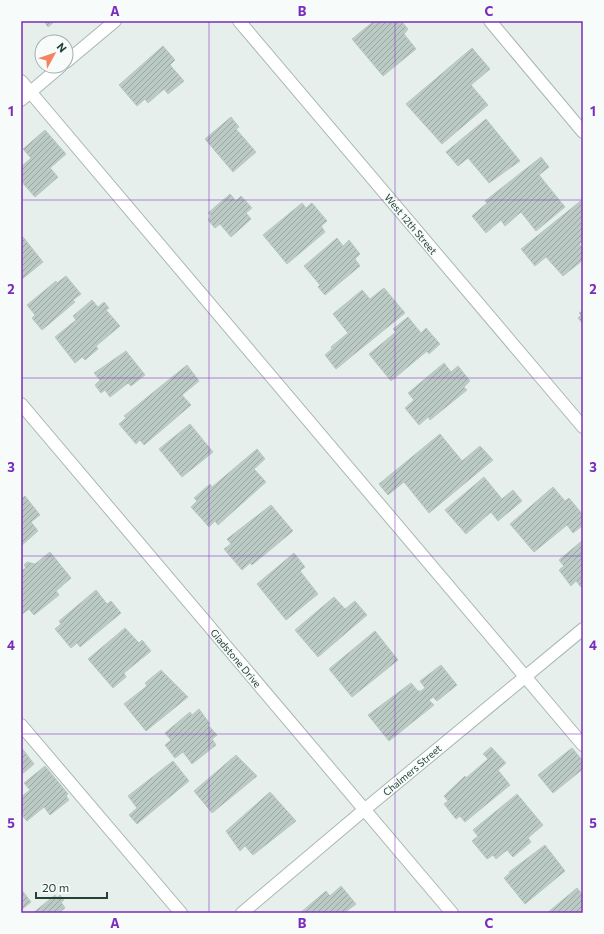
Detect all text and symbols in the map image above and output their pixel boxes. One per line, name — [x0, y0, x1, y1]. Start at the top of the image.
text: A — [110, 3, 120, 19]
text: B — [298, 3, 307, 19]
text: C — [485, 3, 494, 19]
north arrow — [34, 34, 74, 74]
text: N — [54, 40, 70, 55]
text: 1 — [8, 103, 14, 119]
text: 1 — [590, 103, 596, 119]
street label: West 12th Street — [382, 191, 440, 257]
text: 2 — [7, 281, 15, 297]
text: 2 — [589, 281, 597, 297]
text: 3 — [7, 459, 15, 475]
text: 3 — [589, 459, 597, 475]
street label: Gladstone Drive — [208, 626, 264, 690]
text: 4 — [7, 637, 15, 653]
text: 4 — [589, 637, 597, 653]
street label: Chalmers Street — [380, 742, 444, 798]
text: 5 — [7, 815, 15, 831]
text: 5 — [589, 815, 597, 831]
scale bar — [36, 874, 107, 900]
text: 20 m — [42, 880, 69, 894]
text: A — [110, 915, 120, 931]
text: B — [298, 915, 307, 931]
text: C — [485, 915, 494, 931]

